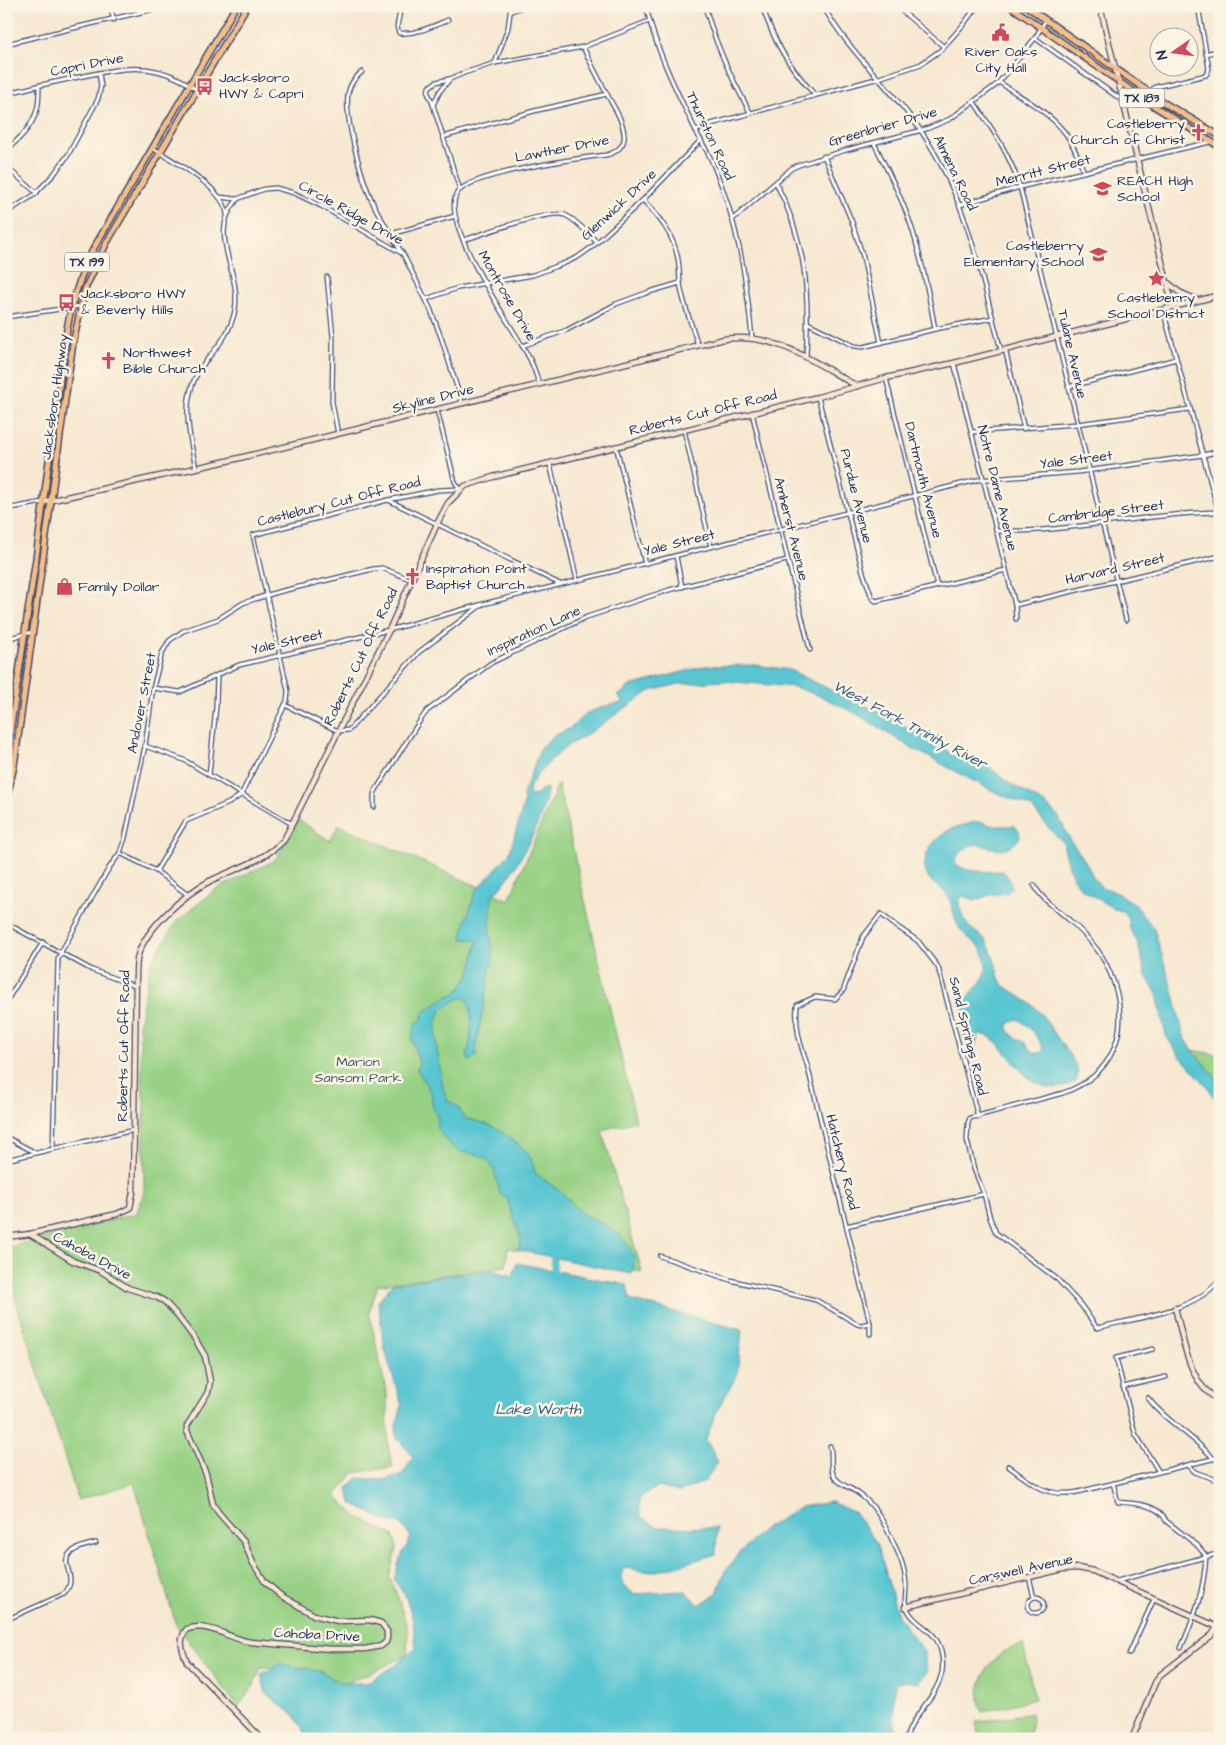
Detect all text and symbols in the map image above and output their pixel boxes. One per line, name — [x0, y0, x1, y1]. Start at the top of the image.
public building icon: River Oaks City Hall — [991, 22, 1011, 42]
north arrow — [1148, 28, 1198, 78]
place label: River Oaks City Hall — [965, 42, 1037, 78]
street label: Capri Drive — [49, 48, 126, 82]
text: N — [1152, 48, 1173, 62]
place label: Jacksboro HWY & Capri — [219, 68, 303, 104]
bus stop icon: Jacksboro HWY & Capri — [195, 76, 215, 96]
street label: Thurston Road — [681, 88, 739, 184]
road number: TX 183 — [1120, 89, 1164, 108]
street label: Greenbrier Drive — [826, 102, 940, 152]
place label: Castleberry Church of Christ — [1071, 114, 1185, 150]
church icon: Castleberry Church of Christ — [1189, 122, 1209, 142]
street label: Lawther Drive — [513, 130, 611, 168]
street label: Almena Road — [928, 132, 982, 214]
street label: Merritt Street — [994, 150, 1093, 192]
street label: Glenwick Drive — [577, 164, 662, 245]
place label: REACH High School — [1117, 171, 1193, 207]
street label: Circle Ridge Drive — [295, 176, 408, 250]
school or university icon: REACH High School — [1093, 179, 1113, 199]
place label: Castleberry Elementary School — [964, 236, 1084, 272]
school or university icon: Castleberry Elementary School — [1088, 244, 1108, 264]
street label: Montrose Drive — [473, 247, 541, 345]
road number: TX 199 — [64, 252, 110, 272]
place icon: Castleberry School District — [1146, 268, 1166, 288]
place label: Jacksboro HWY & Beverly Hills — [81, 284, 187, 320]
place label: Castleberry School District — [1108, 288, 1205, 324]
bus stop icon: Jacksboro HWY & Beverly Hills — [57, 292, 77, 312]
street label: Tulane Avenue — [1052, 308, 1092, 401]
street label: Jacksboro Highway — [36, 332, 74, 461]
place label: Northwest Bible Church — [123, 343, 206, 379]
church icon: Northwest Bible Church — [99, 351, 119, 371]
street label: Skyline Drive — [390, 379, 476, 419]
street label: Roberts Cut Off Road — [627, 385, 779, 441]
street label: Dartmouth Avenue — [899, 420, 947, 541]
street label: Notre Dame Avenue — [972, 423, 1022, 553]
street label: Yale Street — [1038, 446, 1114, 474]
street label: Purdue Avenue — [835, 447, 878, 546]
street label: Castlebury Cut Off Road — [255, 472, 423, 532]
street label: Amherst Avenue — [768, 475, 814, 583]
street label: Cambridge Street — [1047, 495, 1165, 529]
street label: Yale Street — [641, 524, 717, 562]
street label: Harvard Street — [1063, 548, 1167, 590]
place label: Inspiration Point Baptist Church — [426, 559, 527, 595]
church icon: Inspiration Point Baptist Church — [402, 567, 422, 587]
shop icon: Family Dollar — [54, 577, 74, 597]
place label: Family Dollar — [78, 577, 160, 597]
street label: Roberts Cut Off Road — [319, 585, 403, 729]
street label: Inspiration Lane — [484, 601, 584, 661]
street label: Yale Street — [249, 624, 325, 660]
street label: Andover Street — [122, 651, 162, 755]
water label: West Fork Trinity River — [829, 676, 992, 776]
street label: Roberts Cut Off Road — [113, 970, 135, 1122]
street label: Sand Springs Road — [944, 975, 992, 1097]
park label: Marion Sansom Park — [315, 1052, 402, 1088]
street label: Hatchery Road — [820, 1112, 864, 1212]
street label: Cahoba Drive — [49, 1227, 135, 1285]
water label: Lake Worth — [495, 1399, 581, 1420]
street label: Carswell Avenue — [967, 1549, 1075, 1591]
street label: Cahoba Drive — [273, 1623, 361, 1647]

